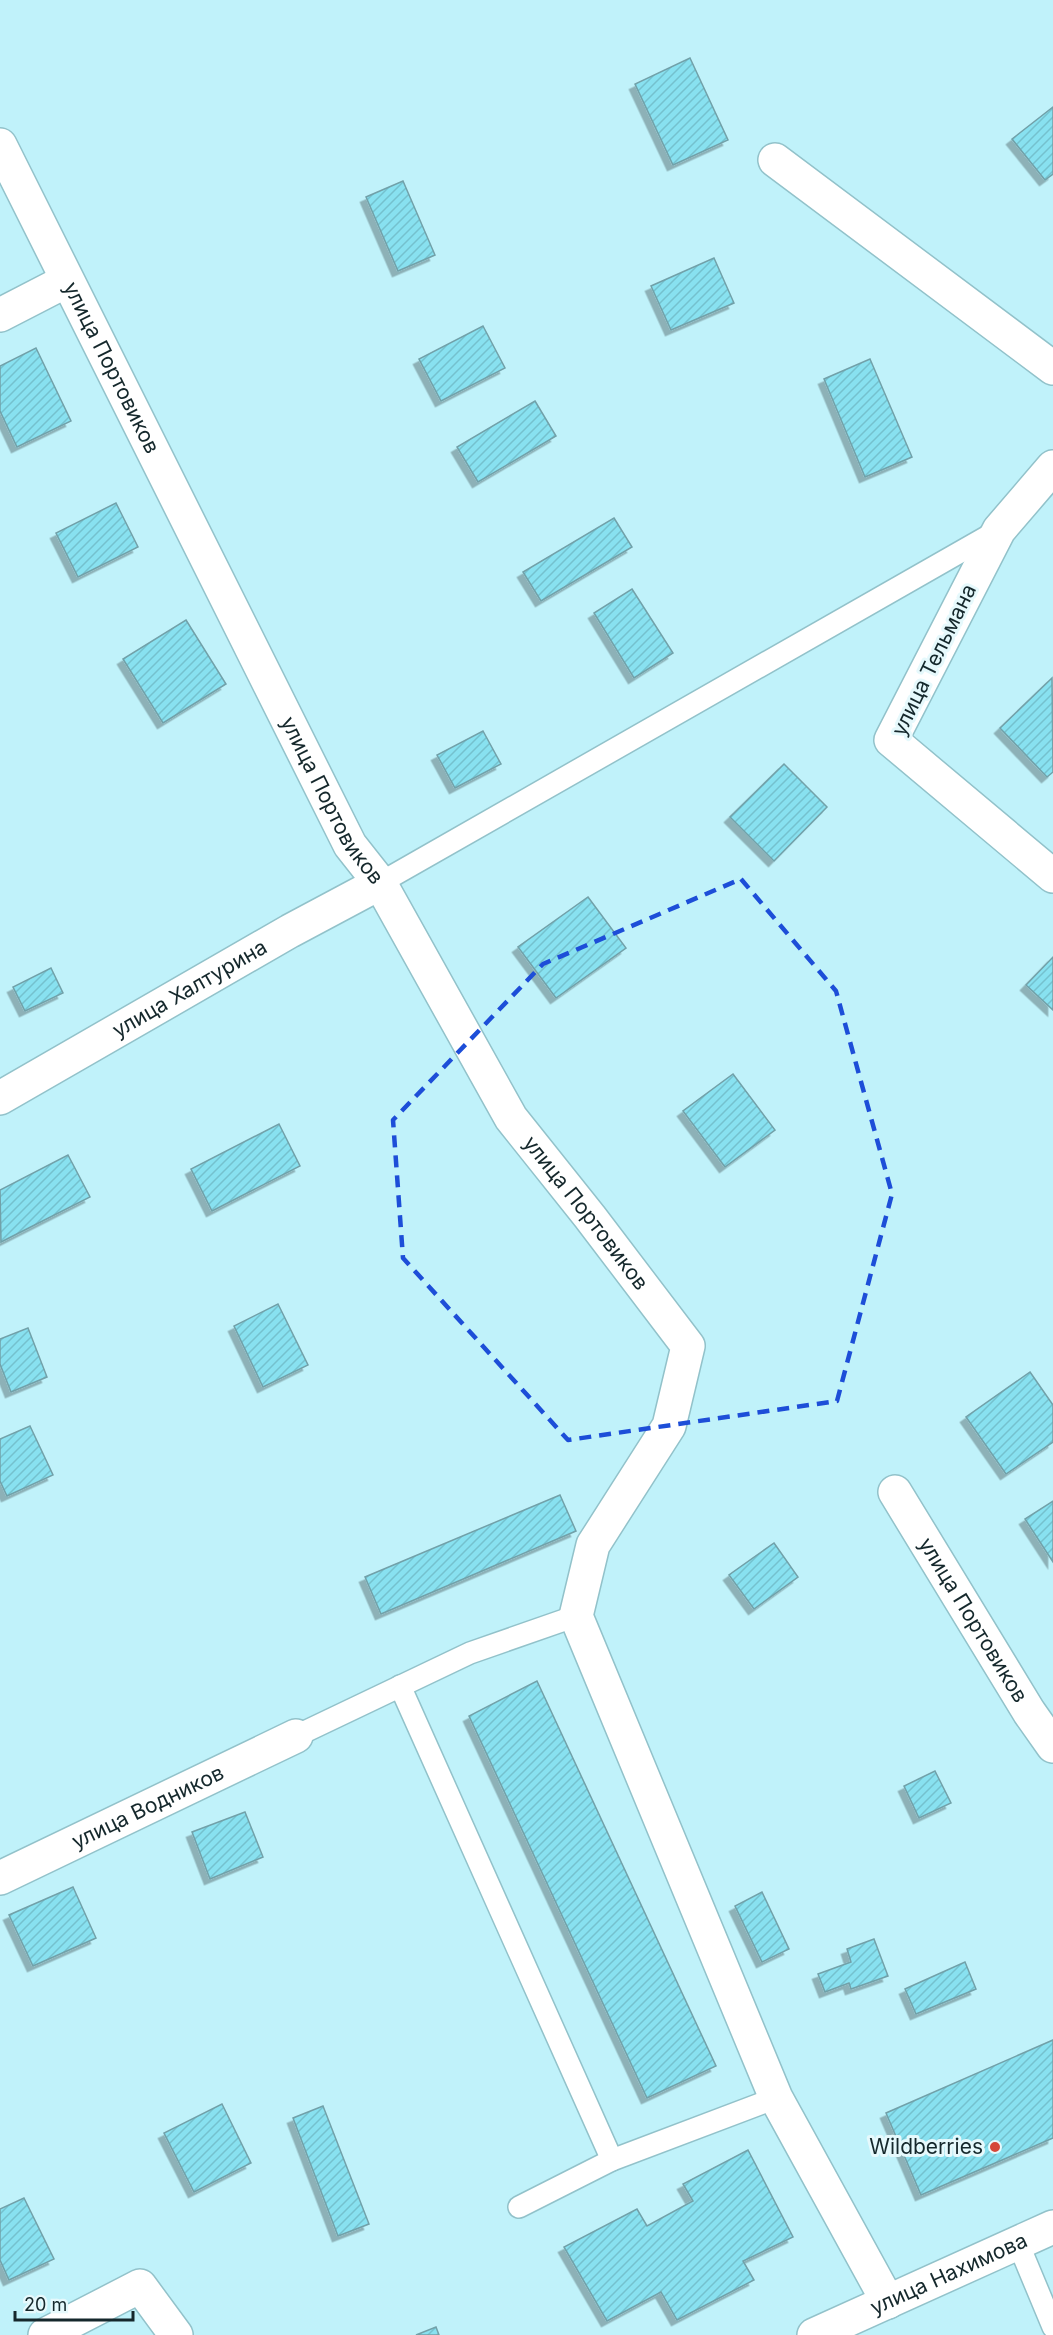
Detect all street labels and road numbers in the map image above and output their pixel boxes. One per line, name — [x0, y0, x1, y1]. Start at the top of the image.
street label: улица Портовиков — [58, 278, 165, 457]
street label: улица Тельмана — [886, 580, 981, 740]
street label: улица Портовиков — [276, 712, 389, 889]
street label: улица Халтурина — [108, 934, 271, 1043]
street label: улица Портовиков — [518, 1131, 654, 1295]
street label: улица Портовиков — [914, 1533, 1033, 1707]
street label: улица Водников — [68, 1760, 228, 1854]
street label: улица Нахимова — [866, 2227, 1031, 2320]

